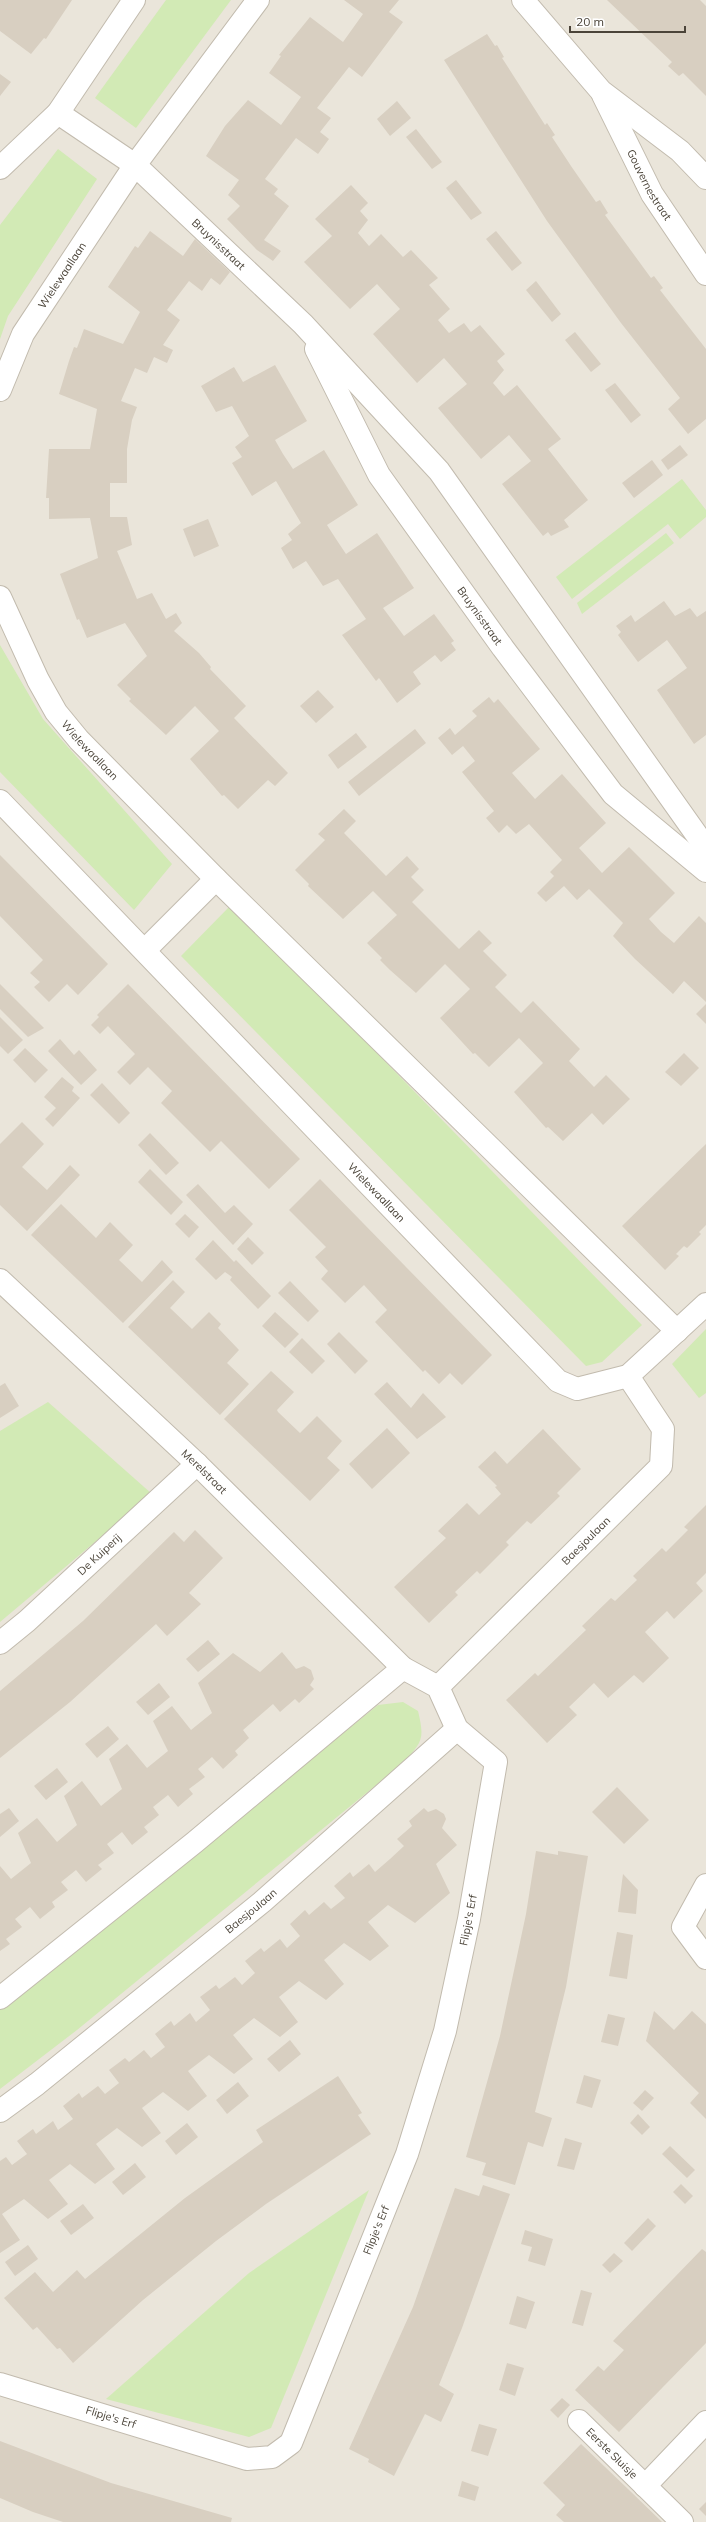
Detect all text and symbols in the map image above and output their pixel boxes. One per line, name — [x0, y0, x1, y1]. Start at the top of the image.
scale bar — [570, 8, 685, 34]
text: 20 m — [576, 14, 604, 29]
street label: Gouvernestraat — [624, 147, 675, 223]
street label: Bruynisstraat — [189, 215, 248, 273]
street label: Wielewaallaan — [35, 239, 89, 311]
street label: Bruynisstraat — [454, 584, 506, 648]
street label: Wielewaallaan — [59, 717, 121, 783]
street label: Wielewaallaan — [345, 1160, 408, 1225]
street label: Merelstraat — [179, 1446, 230, 1497]
street label: Baesjoulaan — [558, 1513, 613, 1568]
street label: De Kuiperij — [74, 1531, 124, 1578]
street label: Baesjoulaan — [222, 1885, 280, 1936]
street label: Flipje's Erf — [456, 1893, 480, 1947]
street label: Flipje's Erf — [360, 2203, 392, 2257]
street label: Flipje's Erf — [84, 2403, 138, 2431]
street label: Eerste Sluisje — [583, 2425, 641, 2482]

